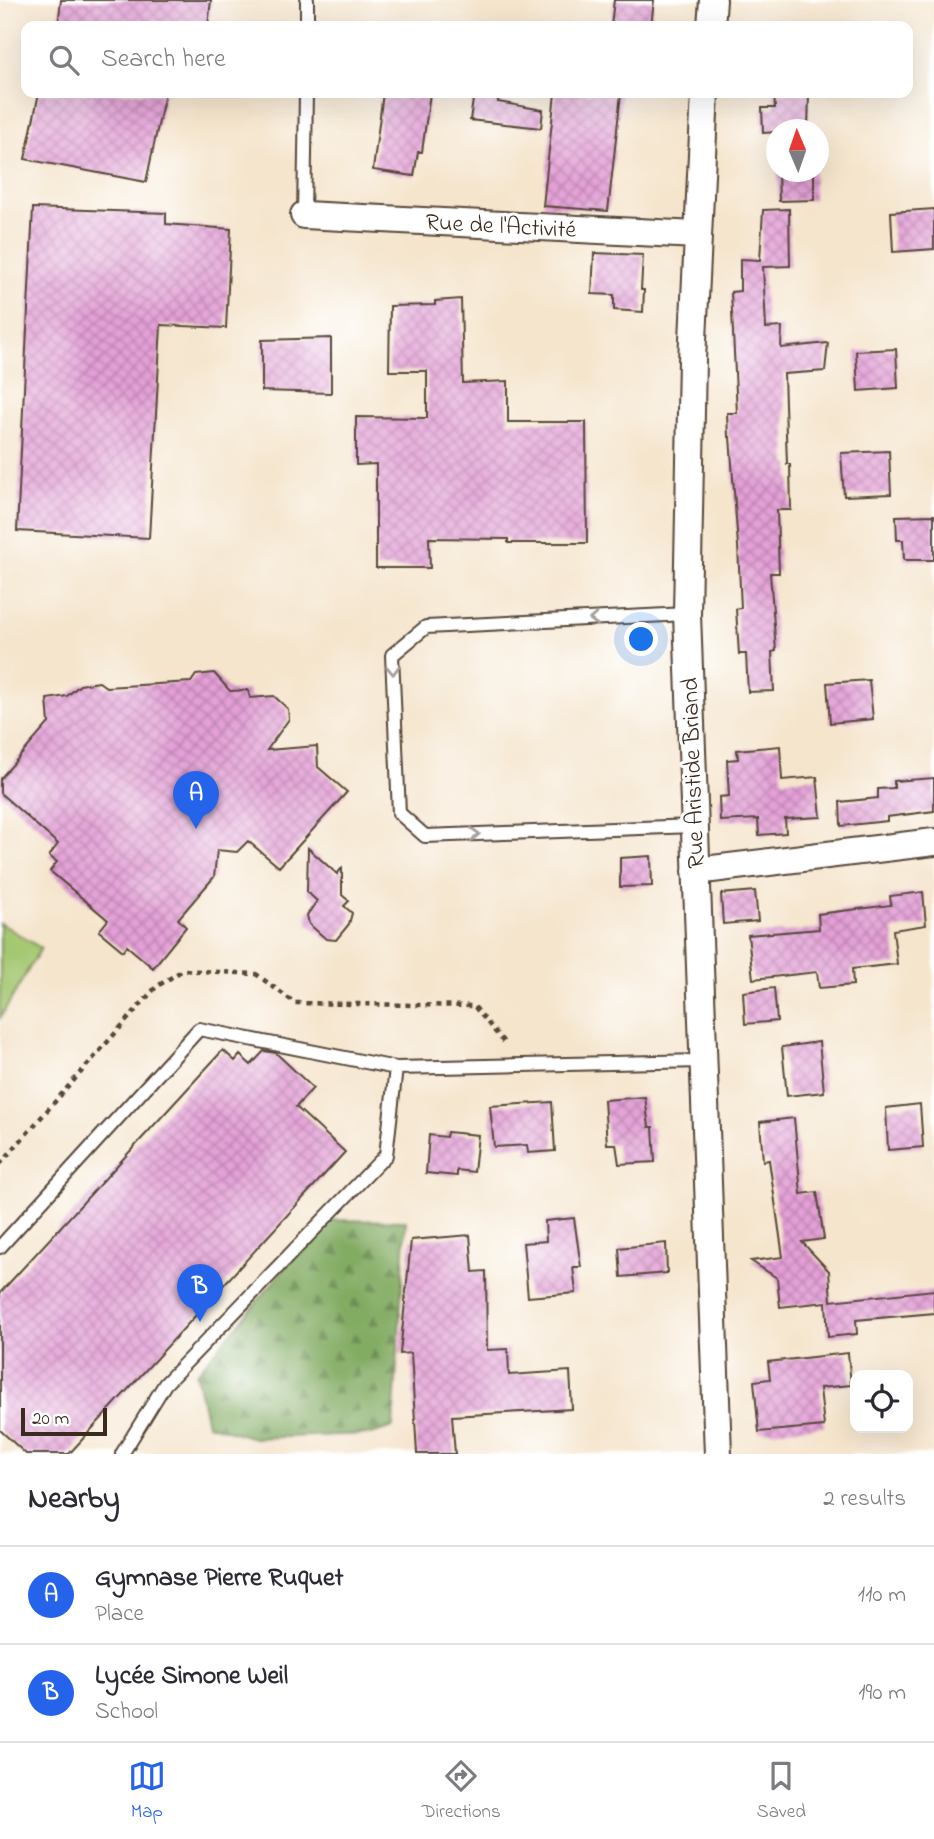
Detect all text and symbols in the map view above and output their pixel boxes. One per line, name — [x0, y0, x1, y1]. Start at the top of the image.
search box — [21, 21, 913, 98]
icon: search — [45, 41, 83, 79]
text: Search here — [101, 41, 226, 79]
north arrow — [766, 119, 829, 182]
street label: Rue de l'Activité — [425, 206, 577, 249]
one-way arrow — [588, 612, 599, 627]
your location — [624, 622, 658, 656]
one-way arrow — [385, 665, 400, 676]
street label: Rue Aristide Briand — [674, 676, 715, 869]
pin: A — [173, 771, 219, 829]
one-way arrow — [469, 827, 480, 842]
pin: B — [177, 1264, 223, 1322]
map controls — [850, 1370, 913, 1433]
button: locate — [850, 1370, 913, 1433]
scale bar — [21, 1405, 107, 1437]
text: 20 m — [32, 1406, 69, 1433]
text: Nearby — [28, 1478, 120, 1522]
text: 2 results — [823, 1483, 906, 1516]
text: Gymnase Pierre Ruquet — [95, 1560, 343, 1598]
text: A — [44, 1579, 58, 1612]
text: 110 m — [858, 1579, 906, 1612]
text: Place — [95, 1598, 144, 1631]
text: Lycée Simone Weil — [95, 1658, 288, 1696]
text: B — [43, 1677, 59, 1710]
text: 190 m — [858, 1677, 906, 1710]
text: School — [95, 1696, 158, 1729]
tab: Map — [128, 1757, 166, 1826]
tab: Directions — [422, 1757, 501, 1826]
tab: Saved — [757, 1757, 806, 1826]

